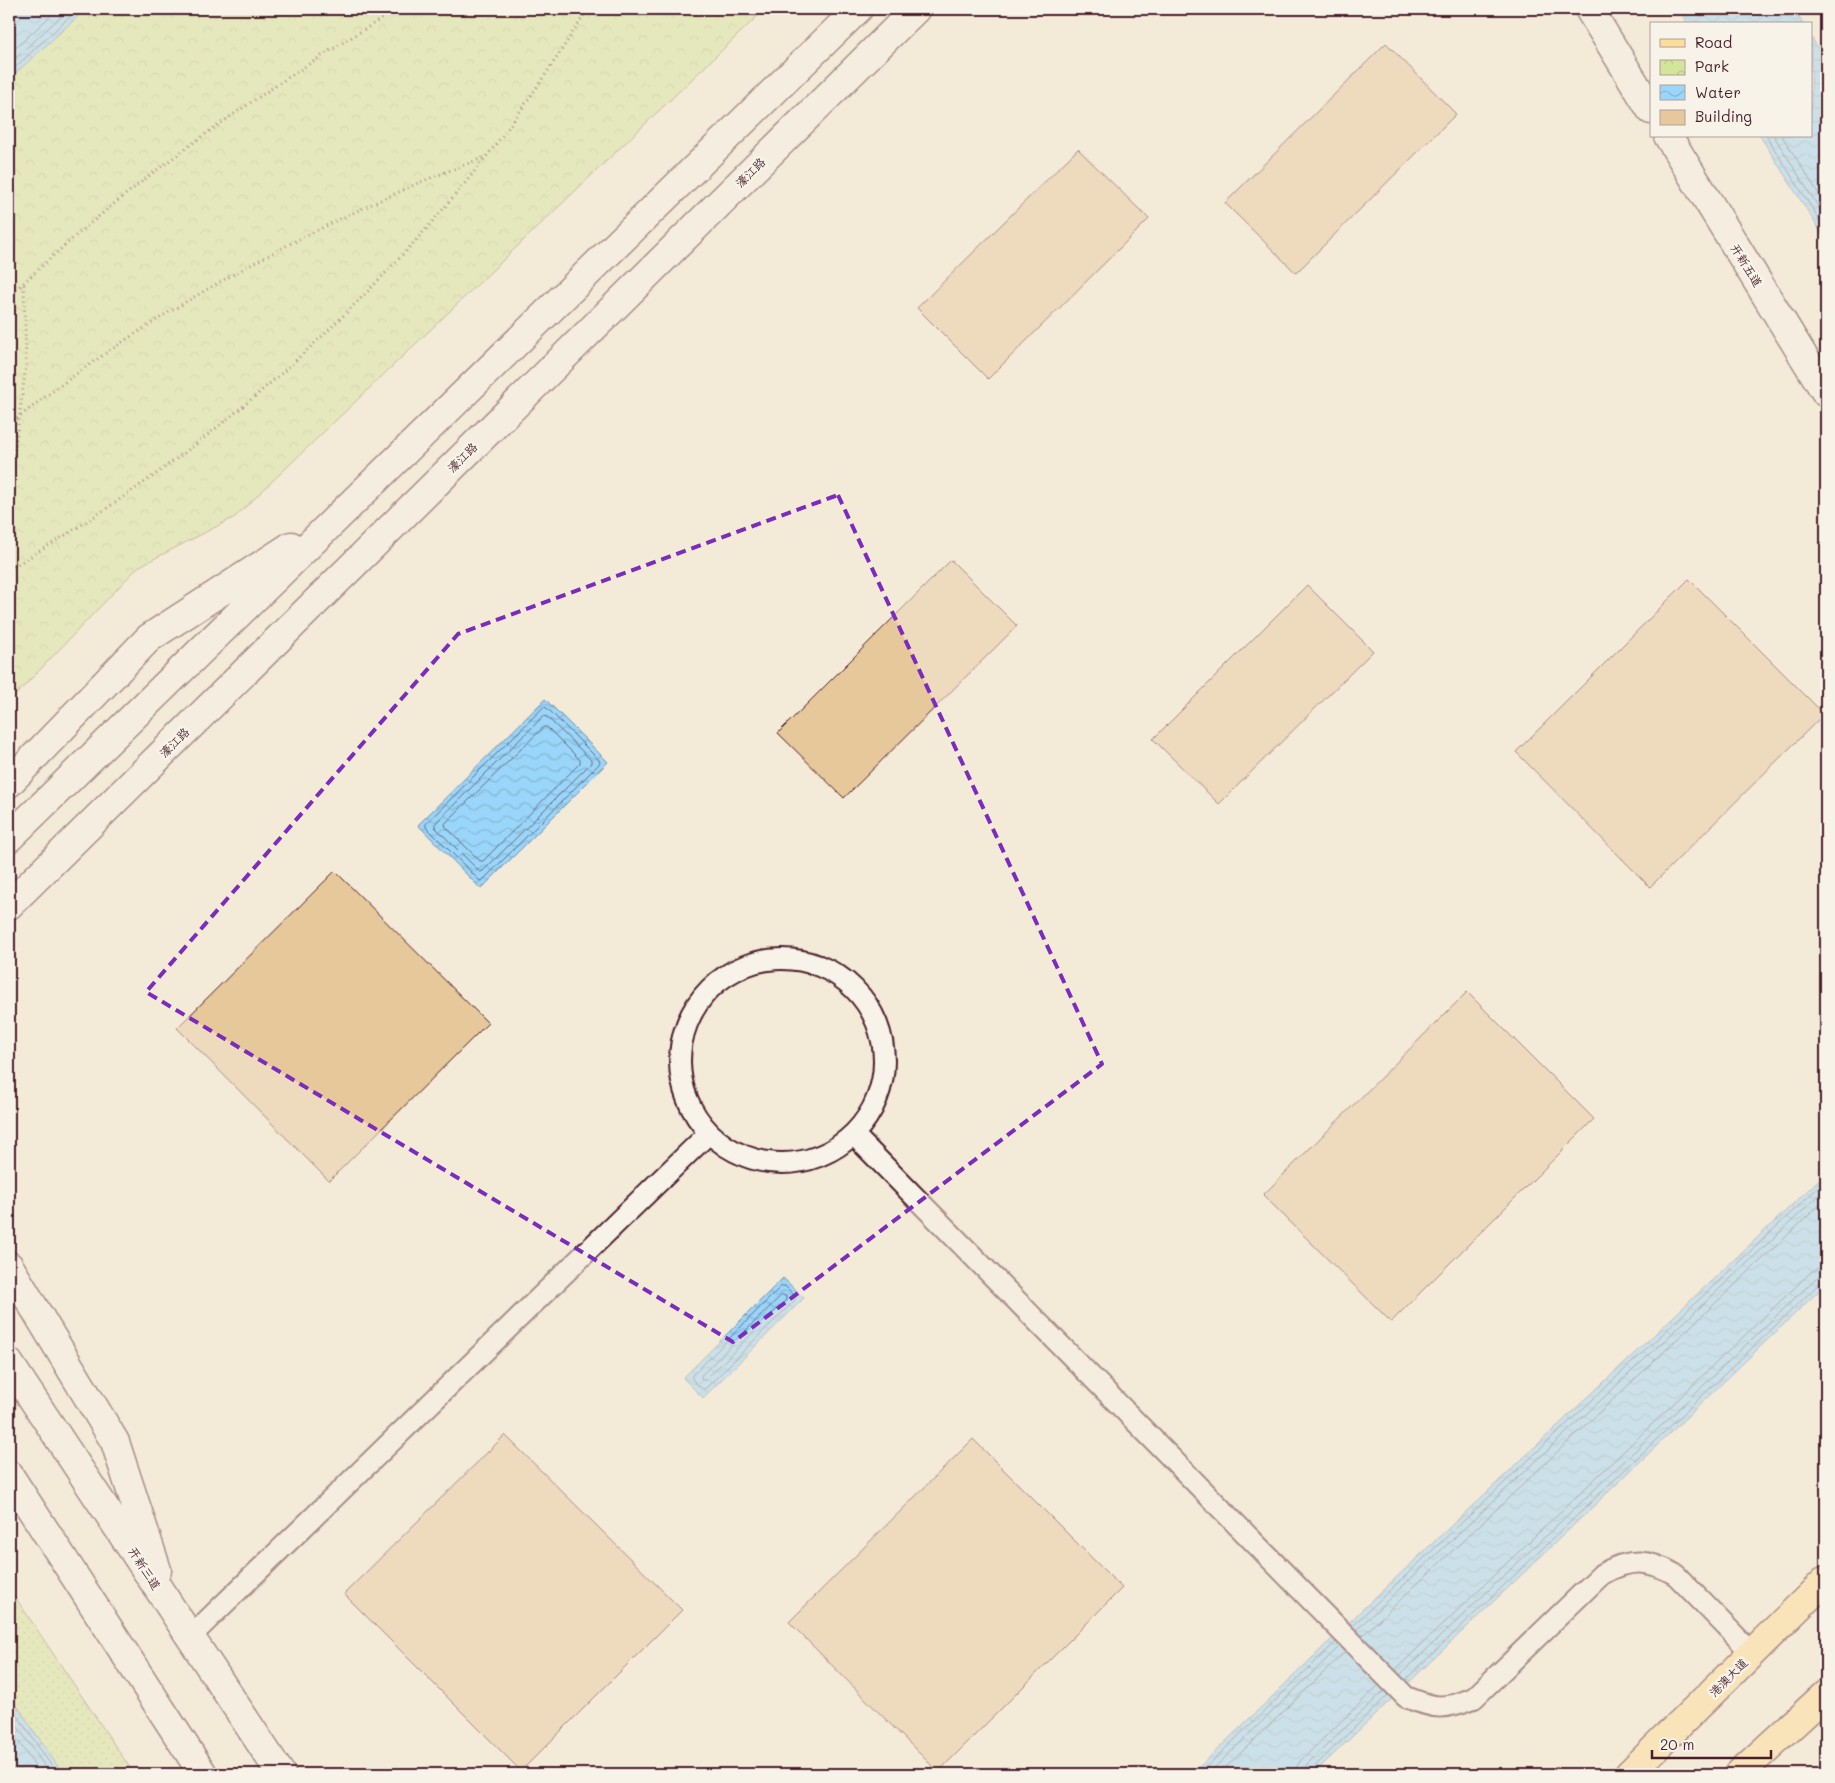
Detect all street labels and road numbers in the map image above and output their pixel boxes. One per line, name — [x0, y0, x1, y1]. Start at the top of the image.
street label: 濠江路 — [732, 154, 768, 190]
street label: 开新五道 — [1727, 240, 1767, 290]
street label: 濠江路 — [444, 439, 480, 475]
street label: 濠江路 — [156, 724, 192, 760]
street label: 开新三道 — [125, 1544, 165, 1592]
street label: 港澳大道 — [1705, 1654, 1751, 1700]

